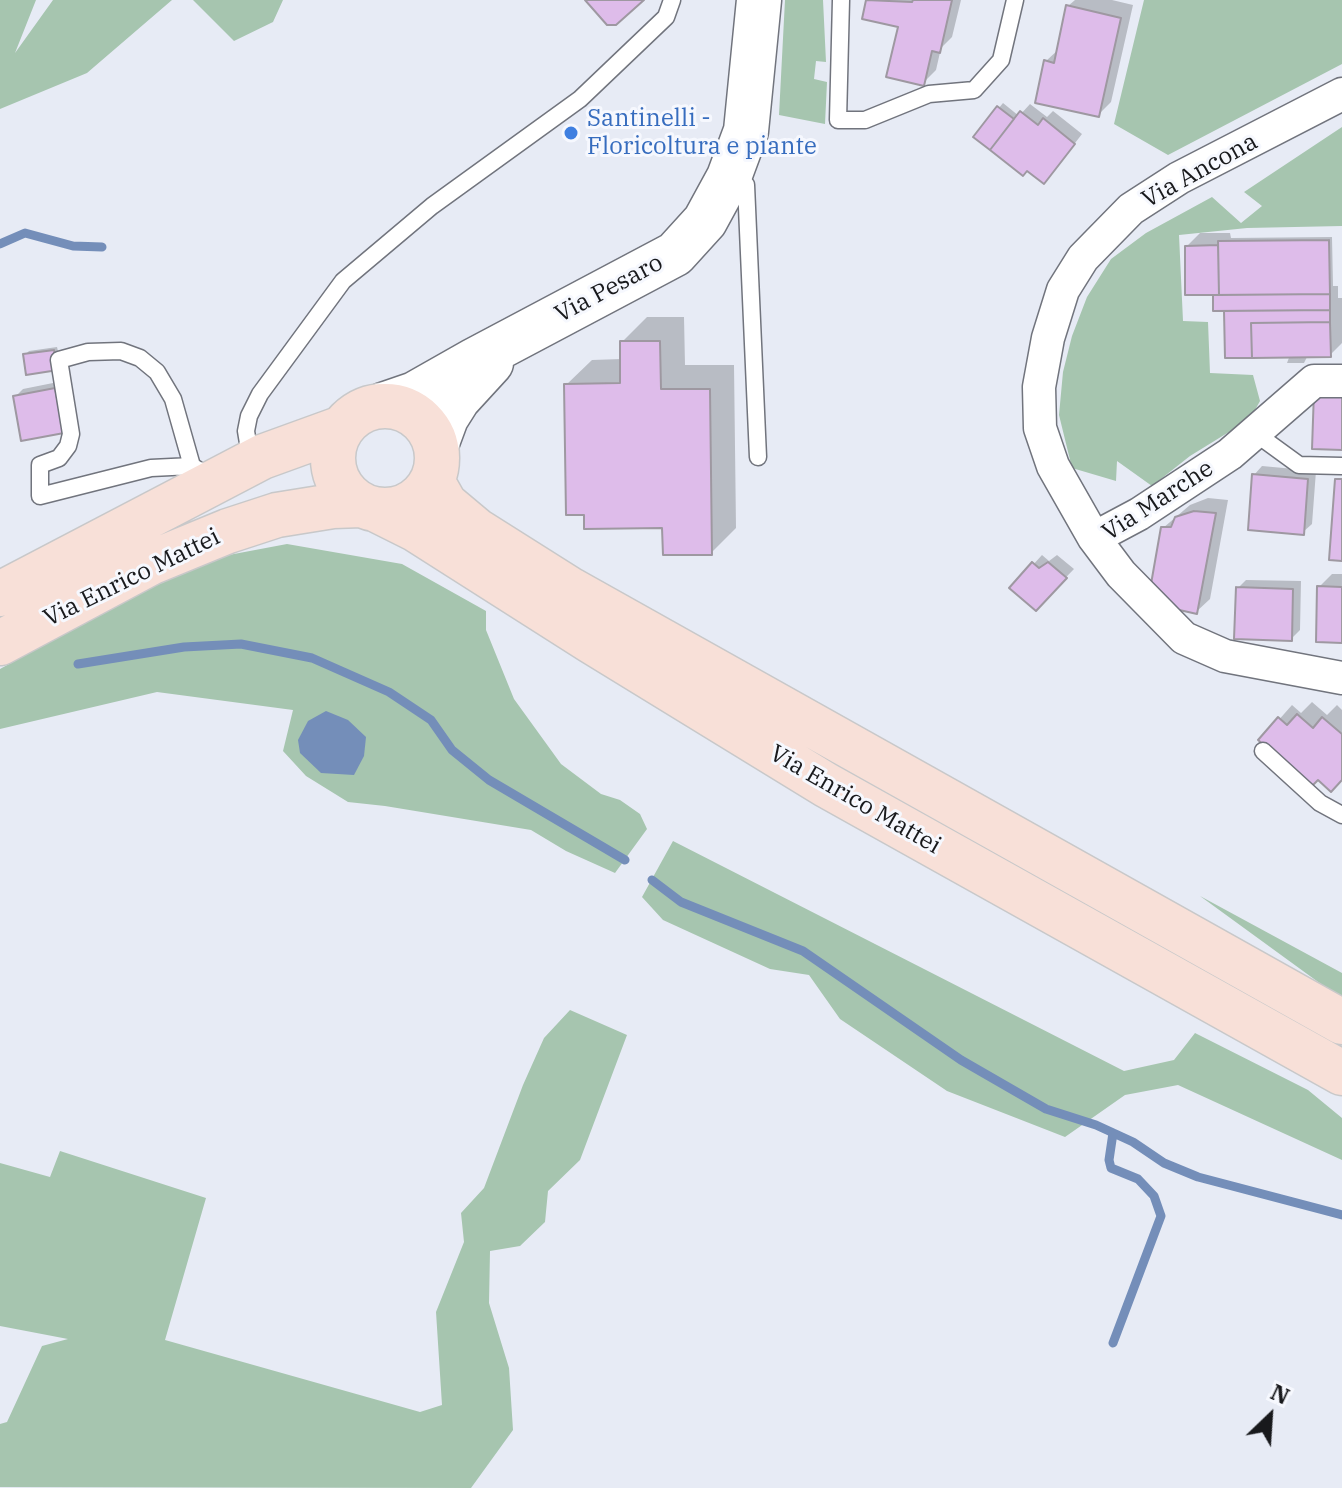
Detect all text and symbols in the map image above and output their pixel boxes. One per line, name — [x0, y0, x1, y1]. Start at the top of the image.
place label: Santinelli - Floricoltura e piante — [587, 105, 817, 161]
marker: Santinelli - Floricoltura e piante — [562, 124, 580, 142]
street label: Via Ancona — [1137, 127, 1263, 215]
street label: Via Pesaro — [550, 249, 668, 329]
street label: Via Marche — [1097, 454, 1219, 548]
street label: Via Enrico Mattei — [39, 523, 225, 633]
street label: Via Enrico Mattei — [764, 739, 946, 861]
north arrow — [1230, 1376, 1310, 1456]
text: N — [1266, 1377, 1294, 1411]

